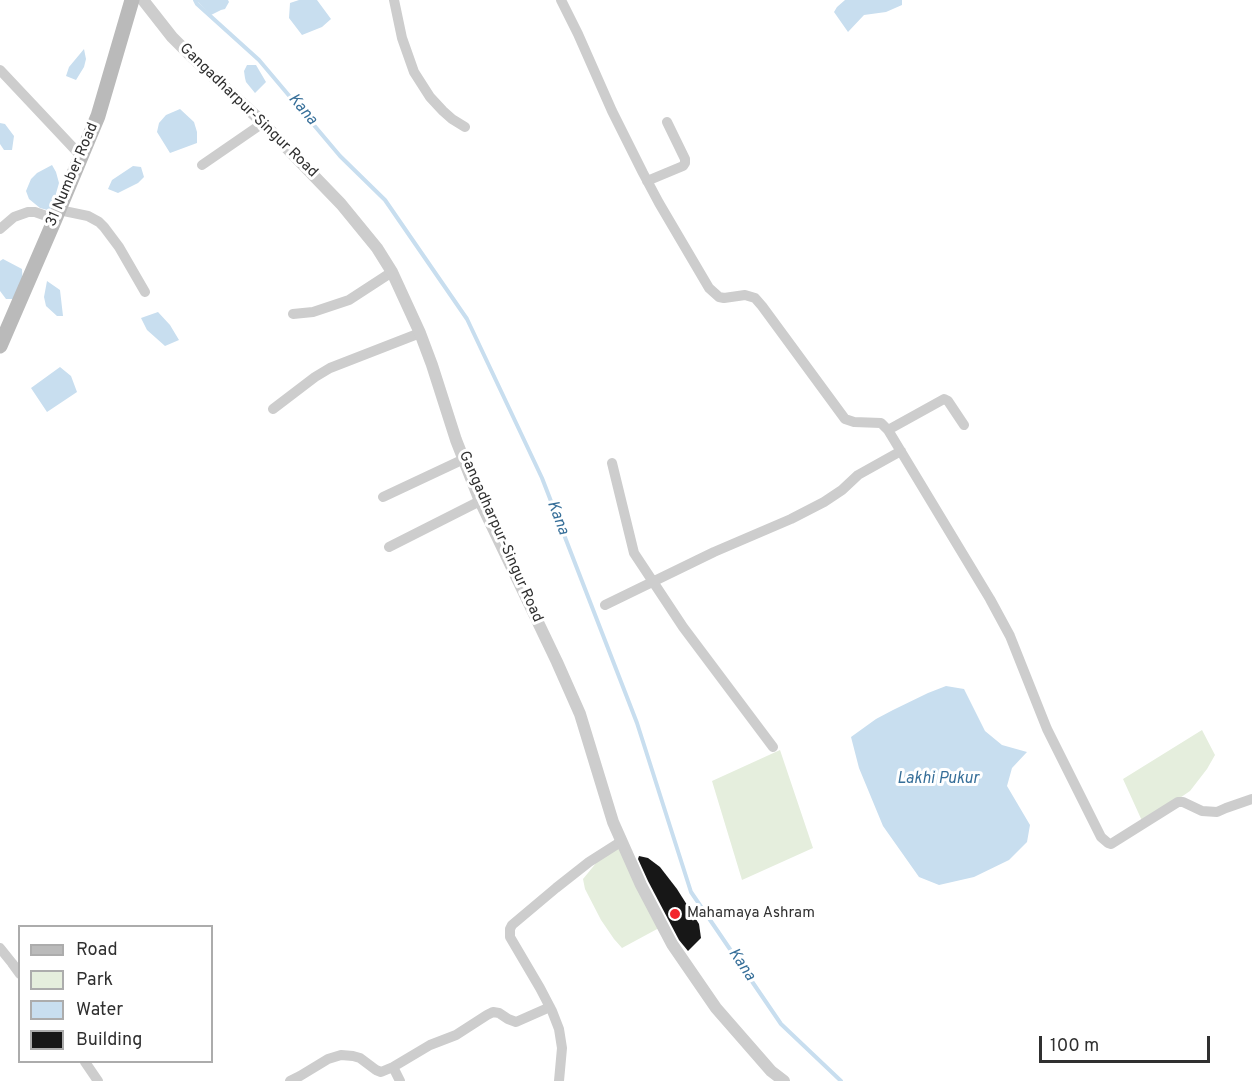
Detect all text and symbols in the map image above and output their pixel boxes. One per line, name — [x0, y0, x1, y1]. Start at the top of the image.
street label: Gangadharpur-Singur Road — [175, 40, 321, 182]
water label: Kana — [283, 90, 321, 130]
street label: 31 Number Road — [43, 120, 103, 230]
street label: Gangadharpur-Singur Road — [454, 449, 546, 625]
water label: Kana — [542, 498, 572, 538]
water label: Lakhi Pukur — [897, 770, 979, 790]
place label: Mahamaya Ashram — [687, 905, 815, 923]
marker: Mahamaya Ashram — [668, 907, 682, 921]
legend — [18, 925, 213, 1063]
text: Road — [76, 939, 118, 962]
water label: Kana — [723, 945, 759, 985]
text: Park — [76, 969, 113, 992]
text: Water — [76, 999, 123, 1022]
scale bar — [1042, 1024, 1213, 1062]
text: Building — [76, 1029, 142, 1052]
text: 100 m — [1050, 1035, 1099, 1058]

